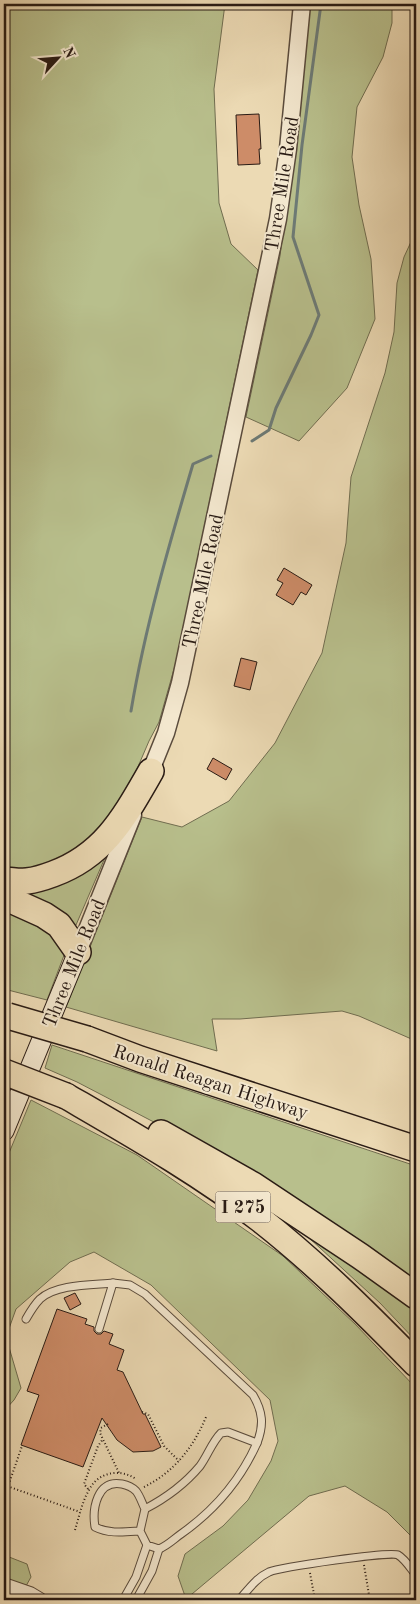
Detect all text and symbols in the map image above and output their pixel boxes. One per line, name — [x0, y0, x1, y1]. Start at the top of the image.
north arrow — [32, 32, 82, 82]
text: N — [60, 45, 78, 61]
street label: Three Mile Road — [263, 115, 304, 254]
street label: Three Mile Road — [181, 512, 228, 651]
street label: Three Mile Road — [41, 897, 110, 1031]
street label: Ronald Reagan Highway — [110, 1043, 310, 1124]
road number: I 275 — [216, 1192, 270, 1222]

